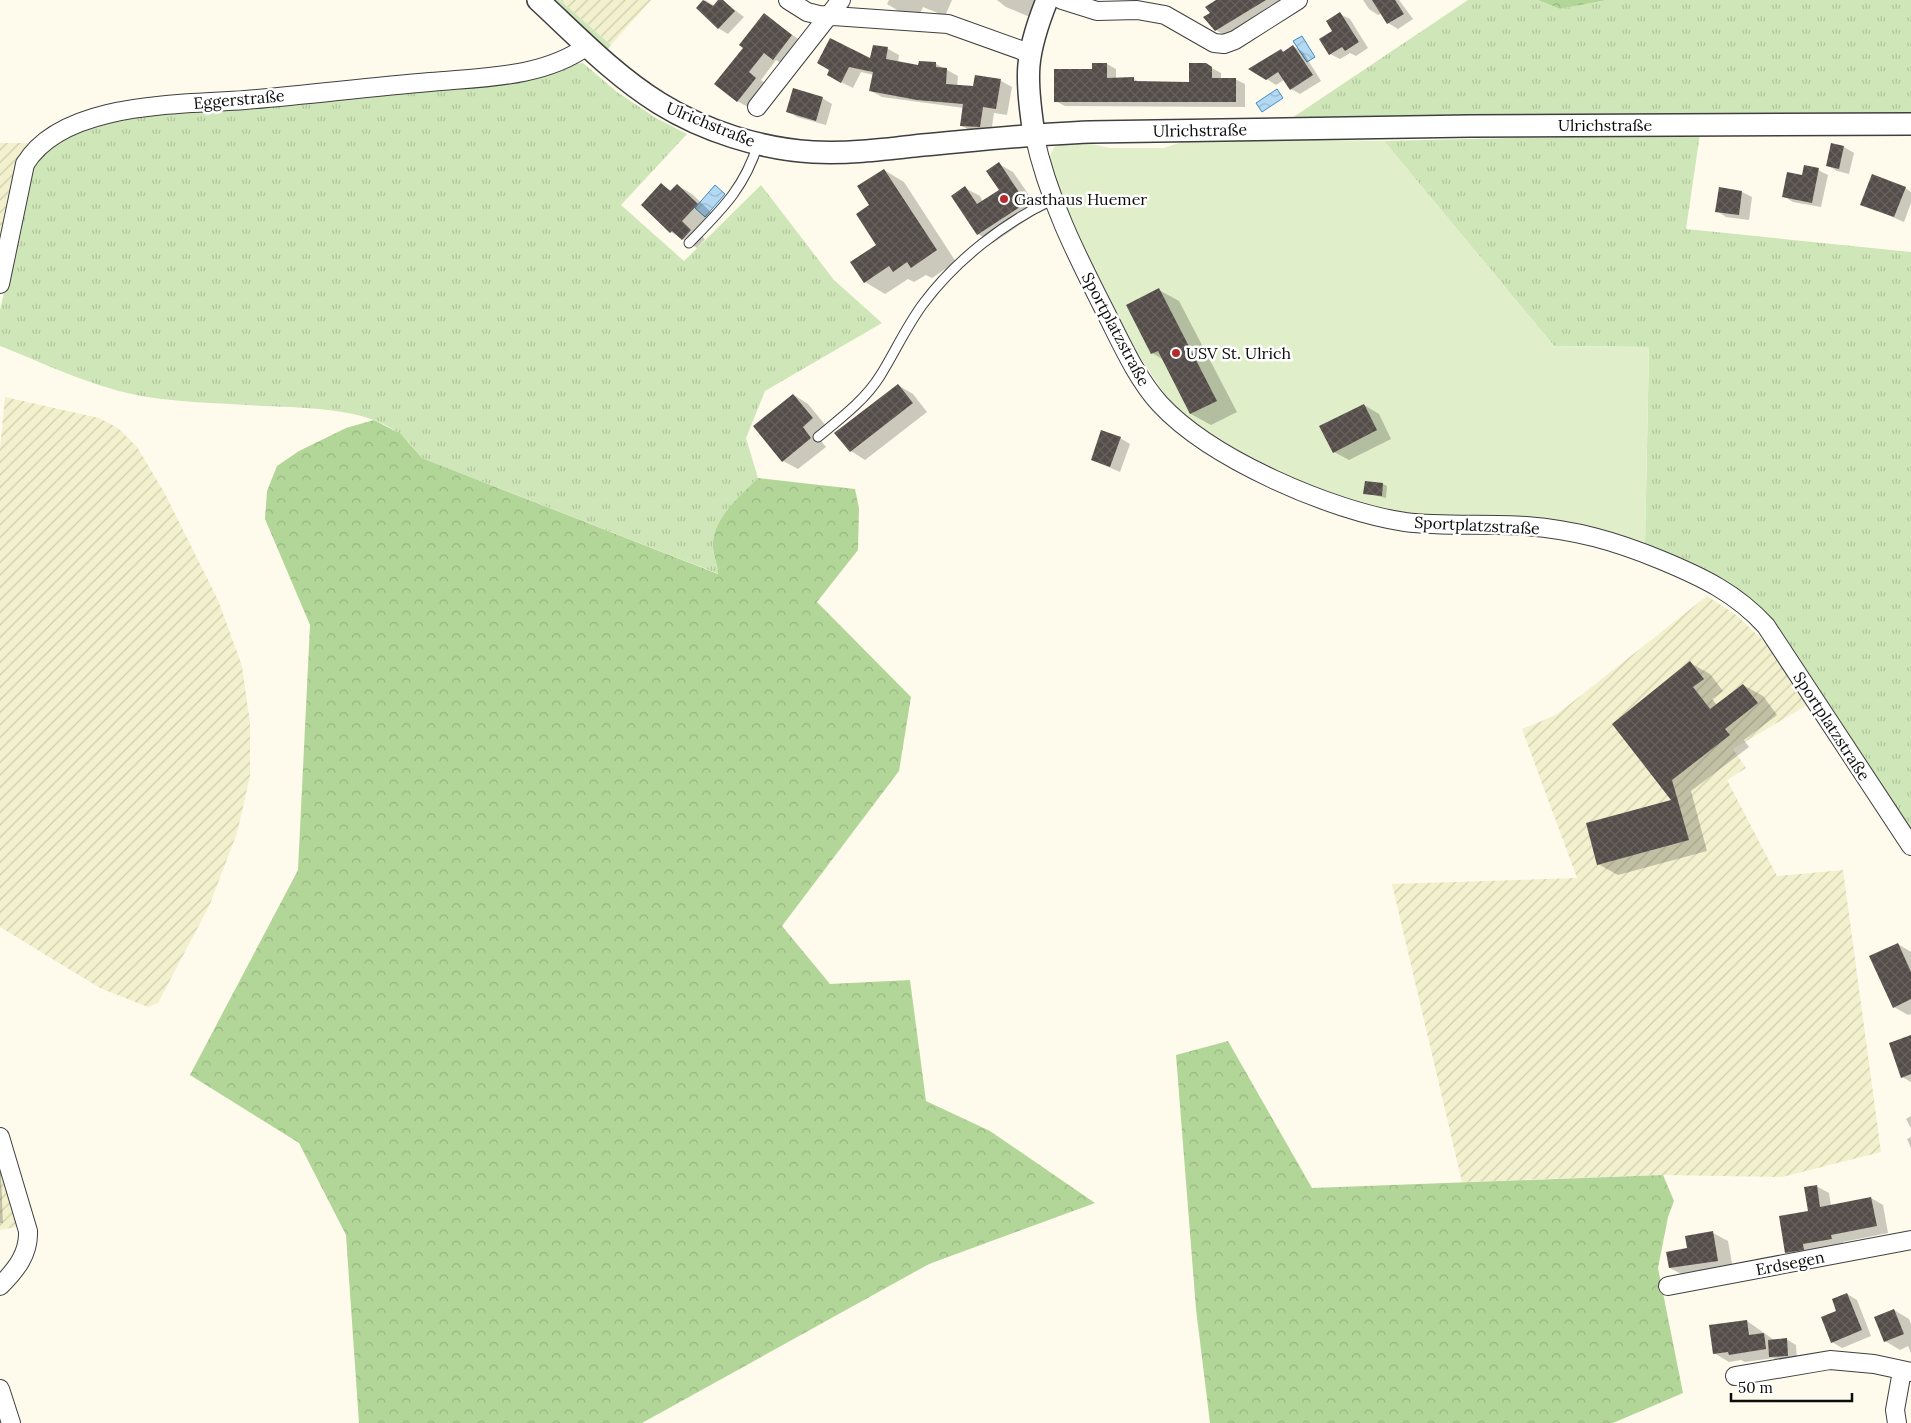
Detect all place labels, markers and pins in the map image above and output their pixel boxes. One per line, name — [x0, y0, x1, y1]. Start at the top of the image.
place label: Gasthaus Huemer — [1014, 189, 1147, 209]
marker: Gasthaus Huemer — [998, 193, 1010, 205]
place label: USV St. Ulrich — [1186, 343, 1291, 363]
marker: USV St. Ulrich — [1170, 347, 1182, 359]

